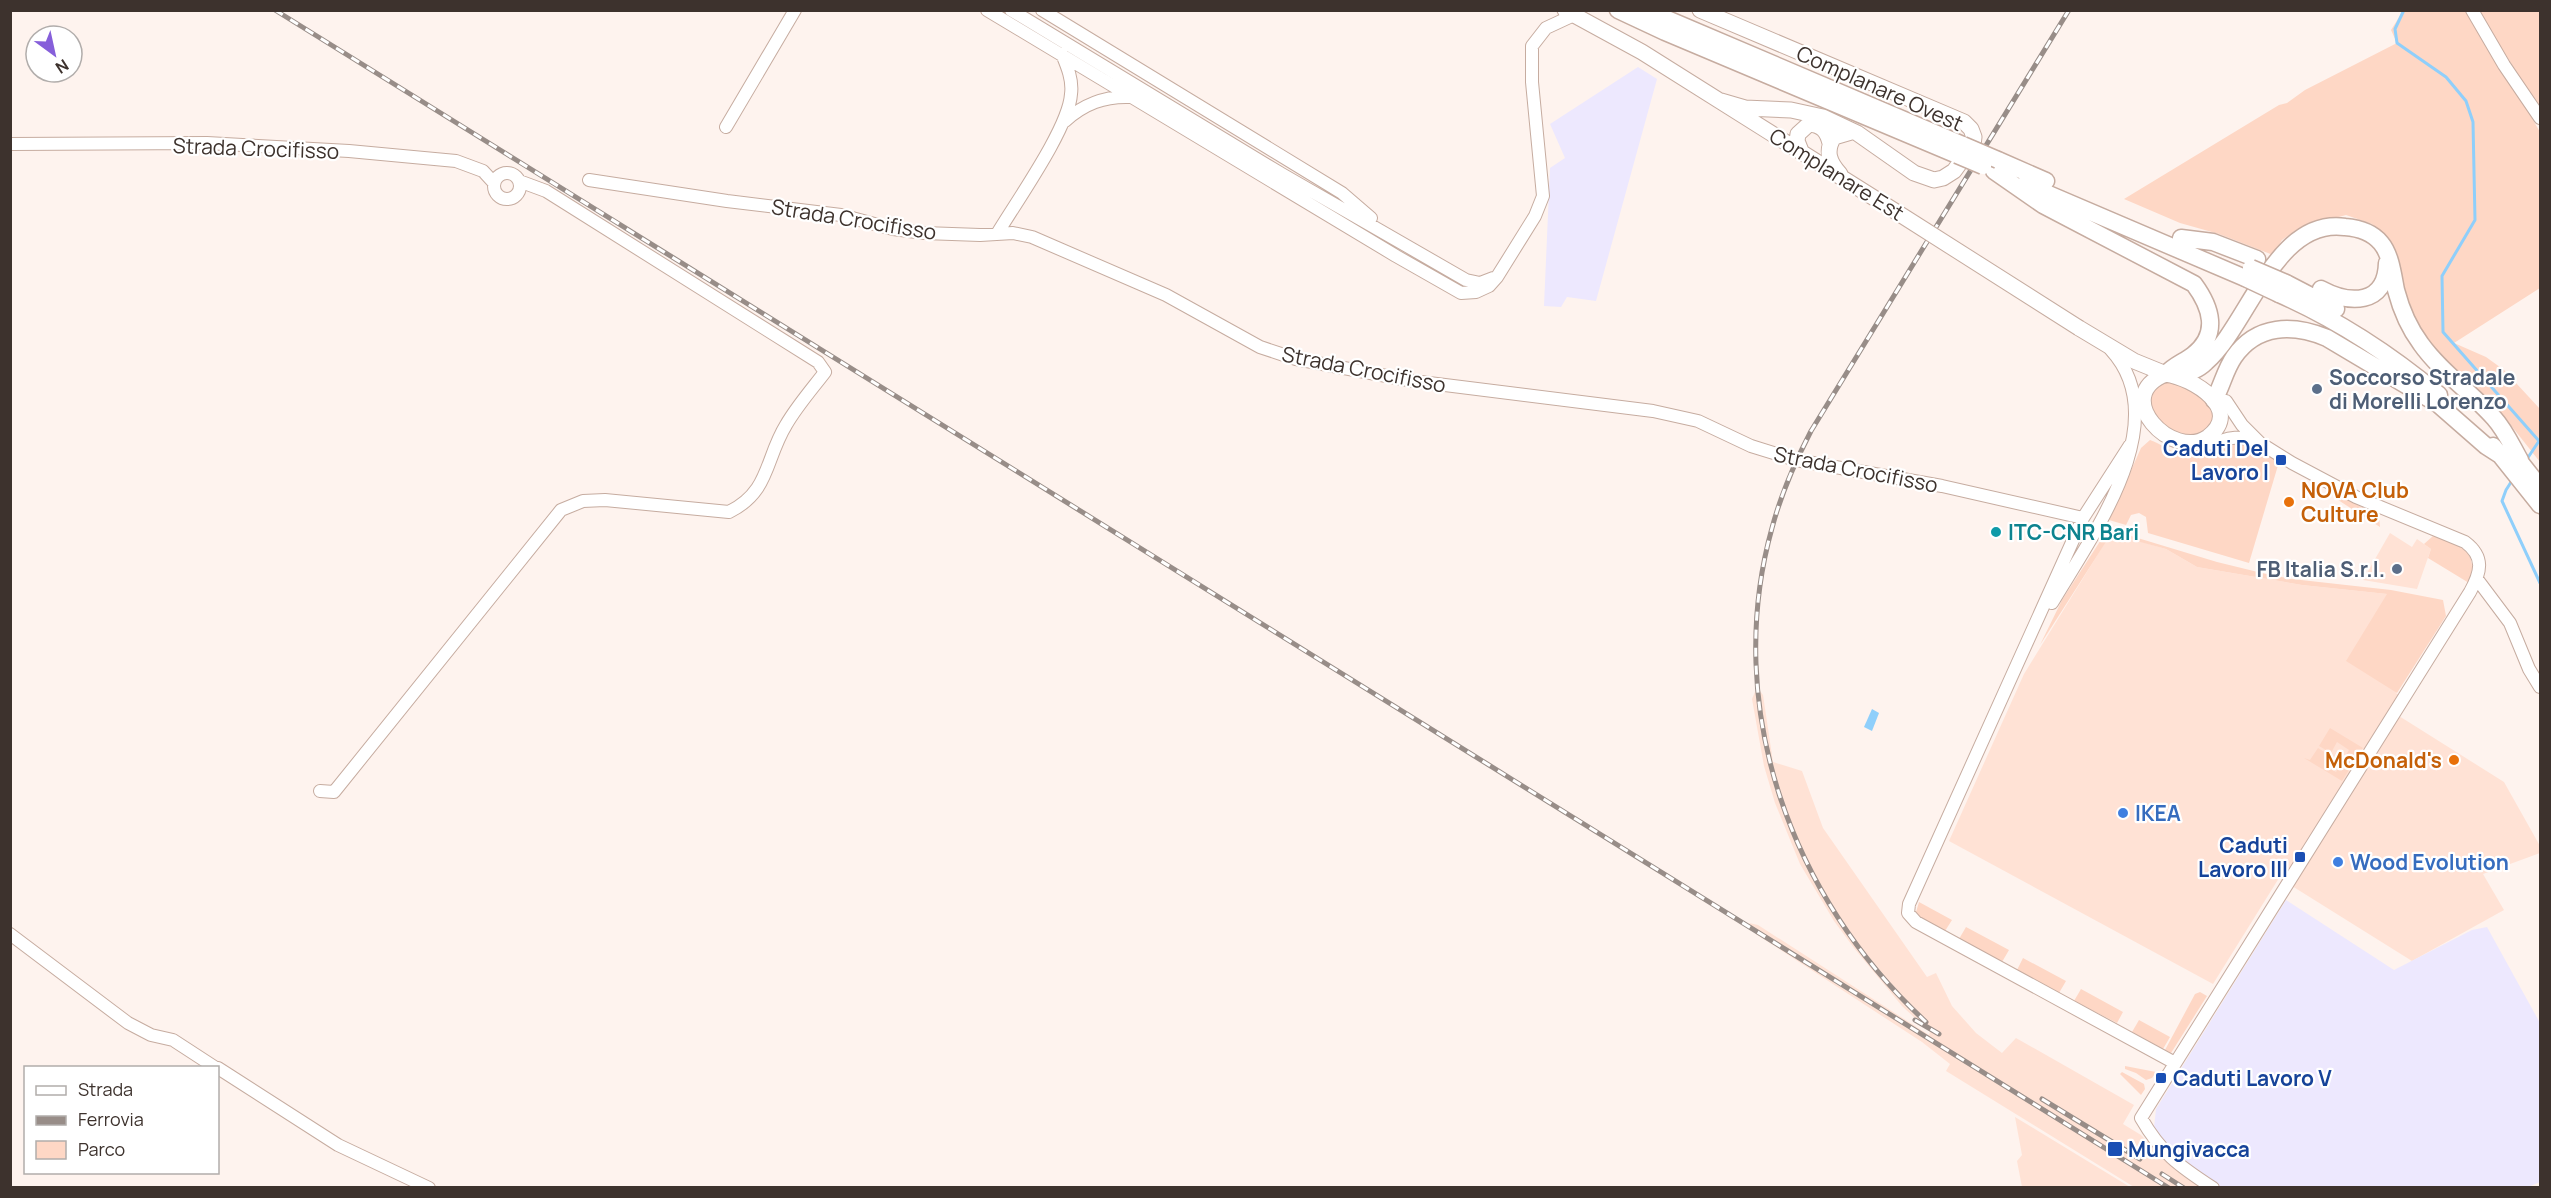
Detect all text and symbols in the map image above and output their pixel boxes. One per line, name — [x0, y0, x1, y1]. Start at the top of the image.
north arrow — [24, 24, 84, 84]
street label: Complanare Ovest — [1792, 39, 1968, 137]
text: N — [51, 54, 73, 79]
street label: Complanare Est — [1764, 121, 1910, 227]
street label: Strada Crocifisso — [172, 131, 340, 165]
street label: Strada Crocifisso — [770, 192, 938, 246]
street label: Strada Crocifisso — [1280, 339, 1448, 399]
place label: Soccorso Stradale di Morelli Lorenzo — [2329, 363, 2516, 415]
marker: Soccorso Stradale di Morelli Lorenzo — [2310, 382, 2324, 396]
place label: Caduti Del Lavoro I — [2163, 434, 2269, 486]
street label: Strada Crocifisso — [1772, 439, 1940, 499]
marker: Caduti Del Lavoro I — [2274, 453, 2288, 467]
place label: NOVA Club Culture — [2301, 476, 2409, 528]
marker: NOVA Club Culture — [2282, 495, 2296, 509]
place label: ITC-CNR Bari — [2008, 518, 2139, 546]
marker: ITC-CNR Bari — [1989, 525, 2003, 539]
place label: FB Italia S.r.l. — [2256, 555, 2385, 583]
marker: FB Italia S.r.l. — [2390, 562, 2404, 576]
place label: McDonald's — [2325, 746, 2442, 774]
marker: McDonald's — [2447, 753, 2461, 767]
place label: IKEA — [2135, 799, 2181, 827]
marker: IKEA — [2116, 806, 2130, 820]
place label: Caduti Lavoro III — [2198, 831, 2288, 883]
place label: Wood Evolution — [2350, 848, 2509, 876]
marker: Caduti Lavoro III — [2293, 850, 2307, 864]
marker: Wood Evolution — [2331, 855, 2345, 869]
place label: Caduti Lavoro V — [2173, 1064, 2332, 1092]
legend — [24, 1066, 219, 1174]
marker: Caduti Lavoro V — [2154, 1071, 2168, 1085]
text: Strada — [78, 1077, 133, 1101]
text: Ferrovia — [78, 1107, 144, 1131]
place label: Mungivacca — [2128, 1135, 2250, 1163]
text: Parco — [78, 1137, 125, 1161]
marker: Mungivacca — [2106, 1140, 2124, 1158]

